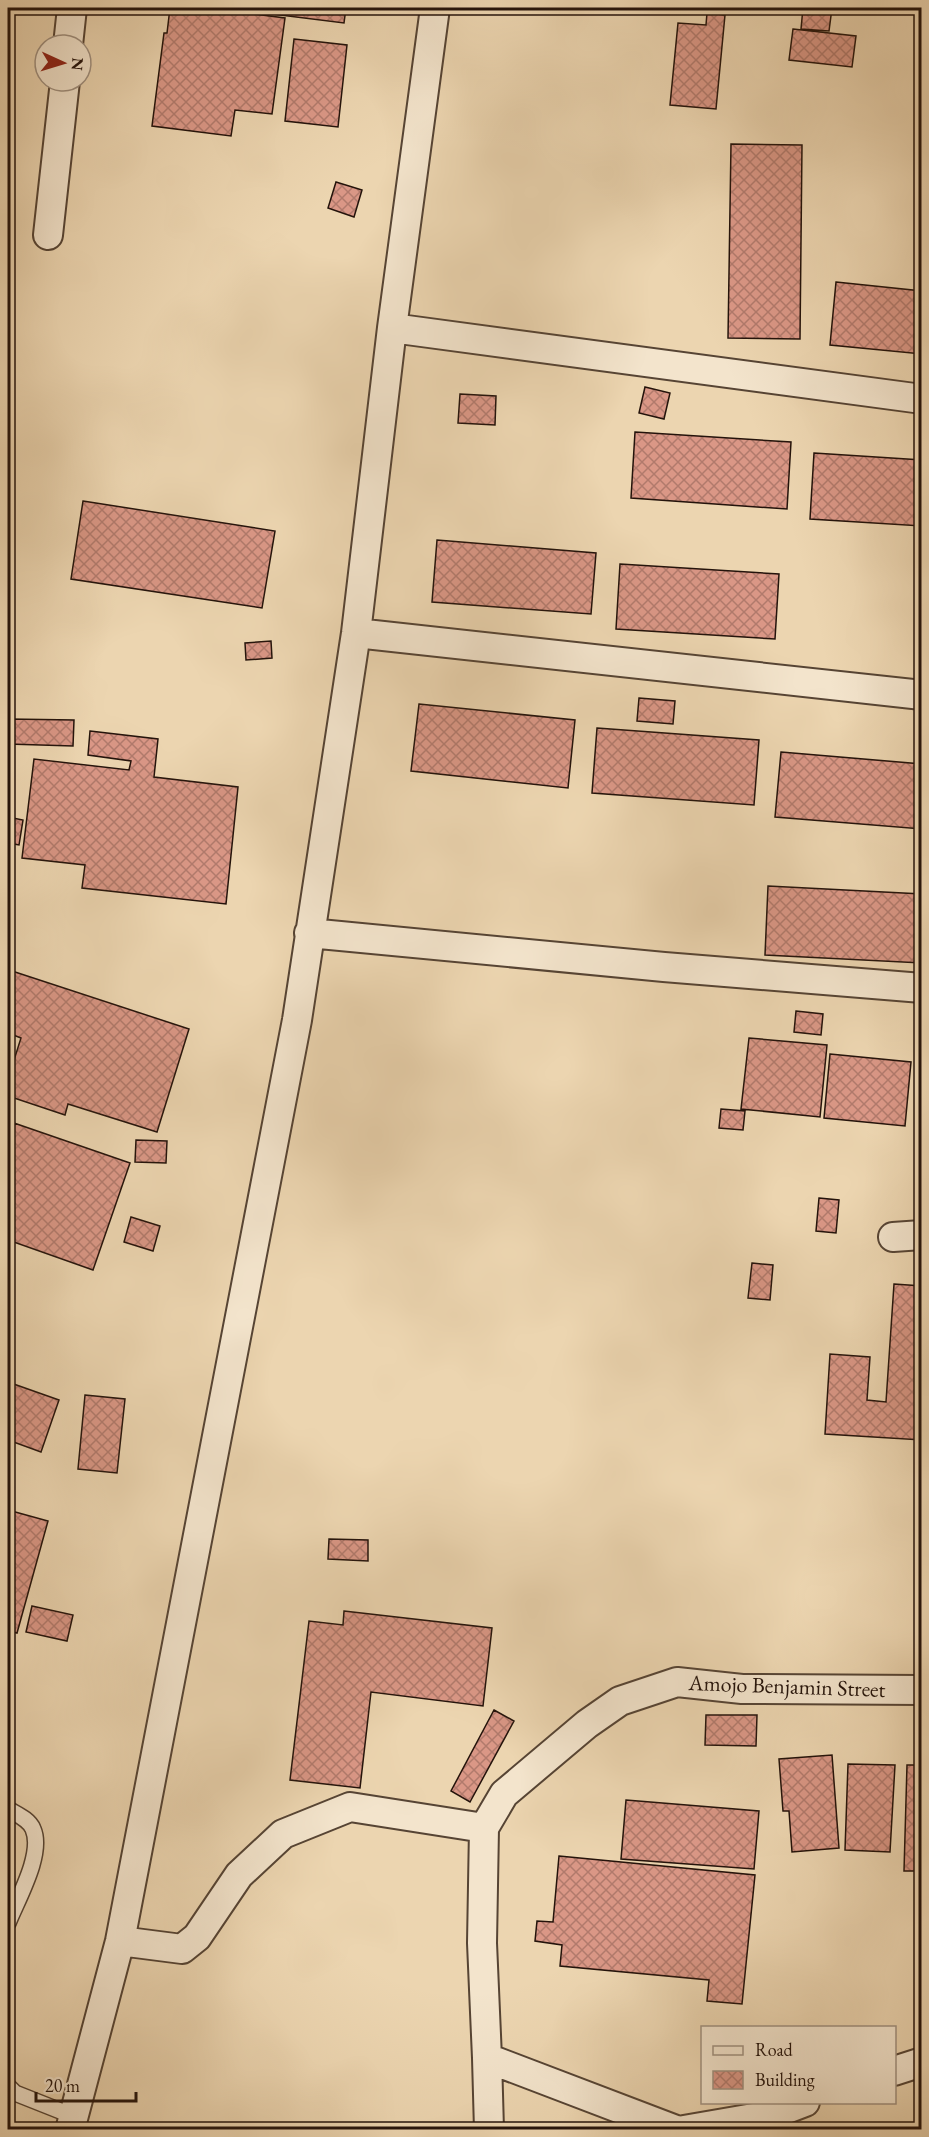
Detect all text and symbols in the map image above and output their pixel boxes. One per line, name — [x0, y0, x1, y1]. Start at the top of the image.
north arrow — [33, 33, 93, 93]
text: N — [67, 57, 88, 71]
street label: Amojo Benjamin Street — [687, 1668, 886, 1704]
legend — [701, 2026, 896, 2104]
text: Road — [755, 2038, 794, 2061]
scale bar — [36, 2065, 136, 2103]
text: Building — [755, 2068, 815, 2091]
text: 20 m — [45, 2074, 80, 2097]

